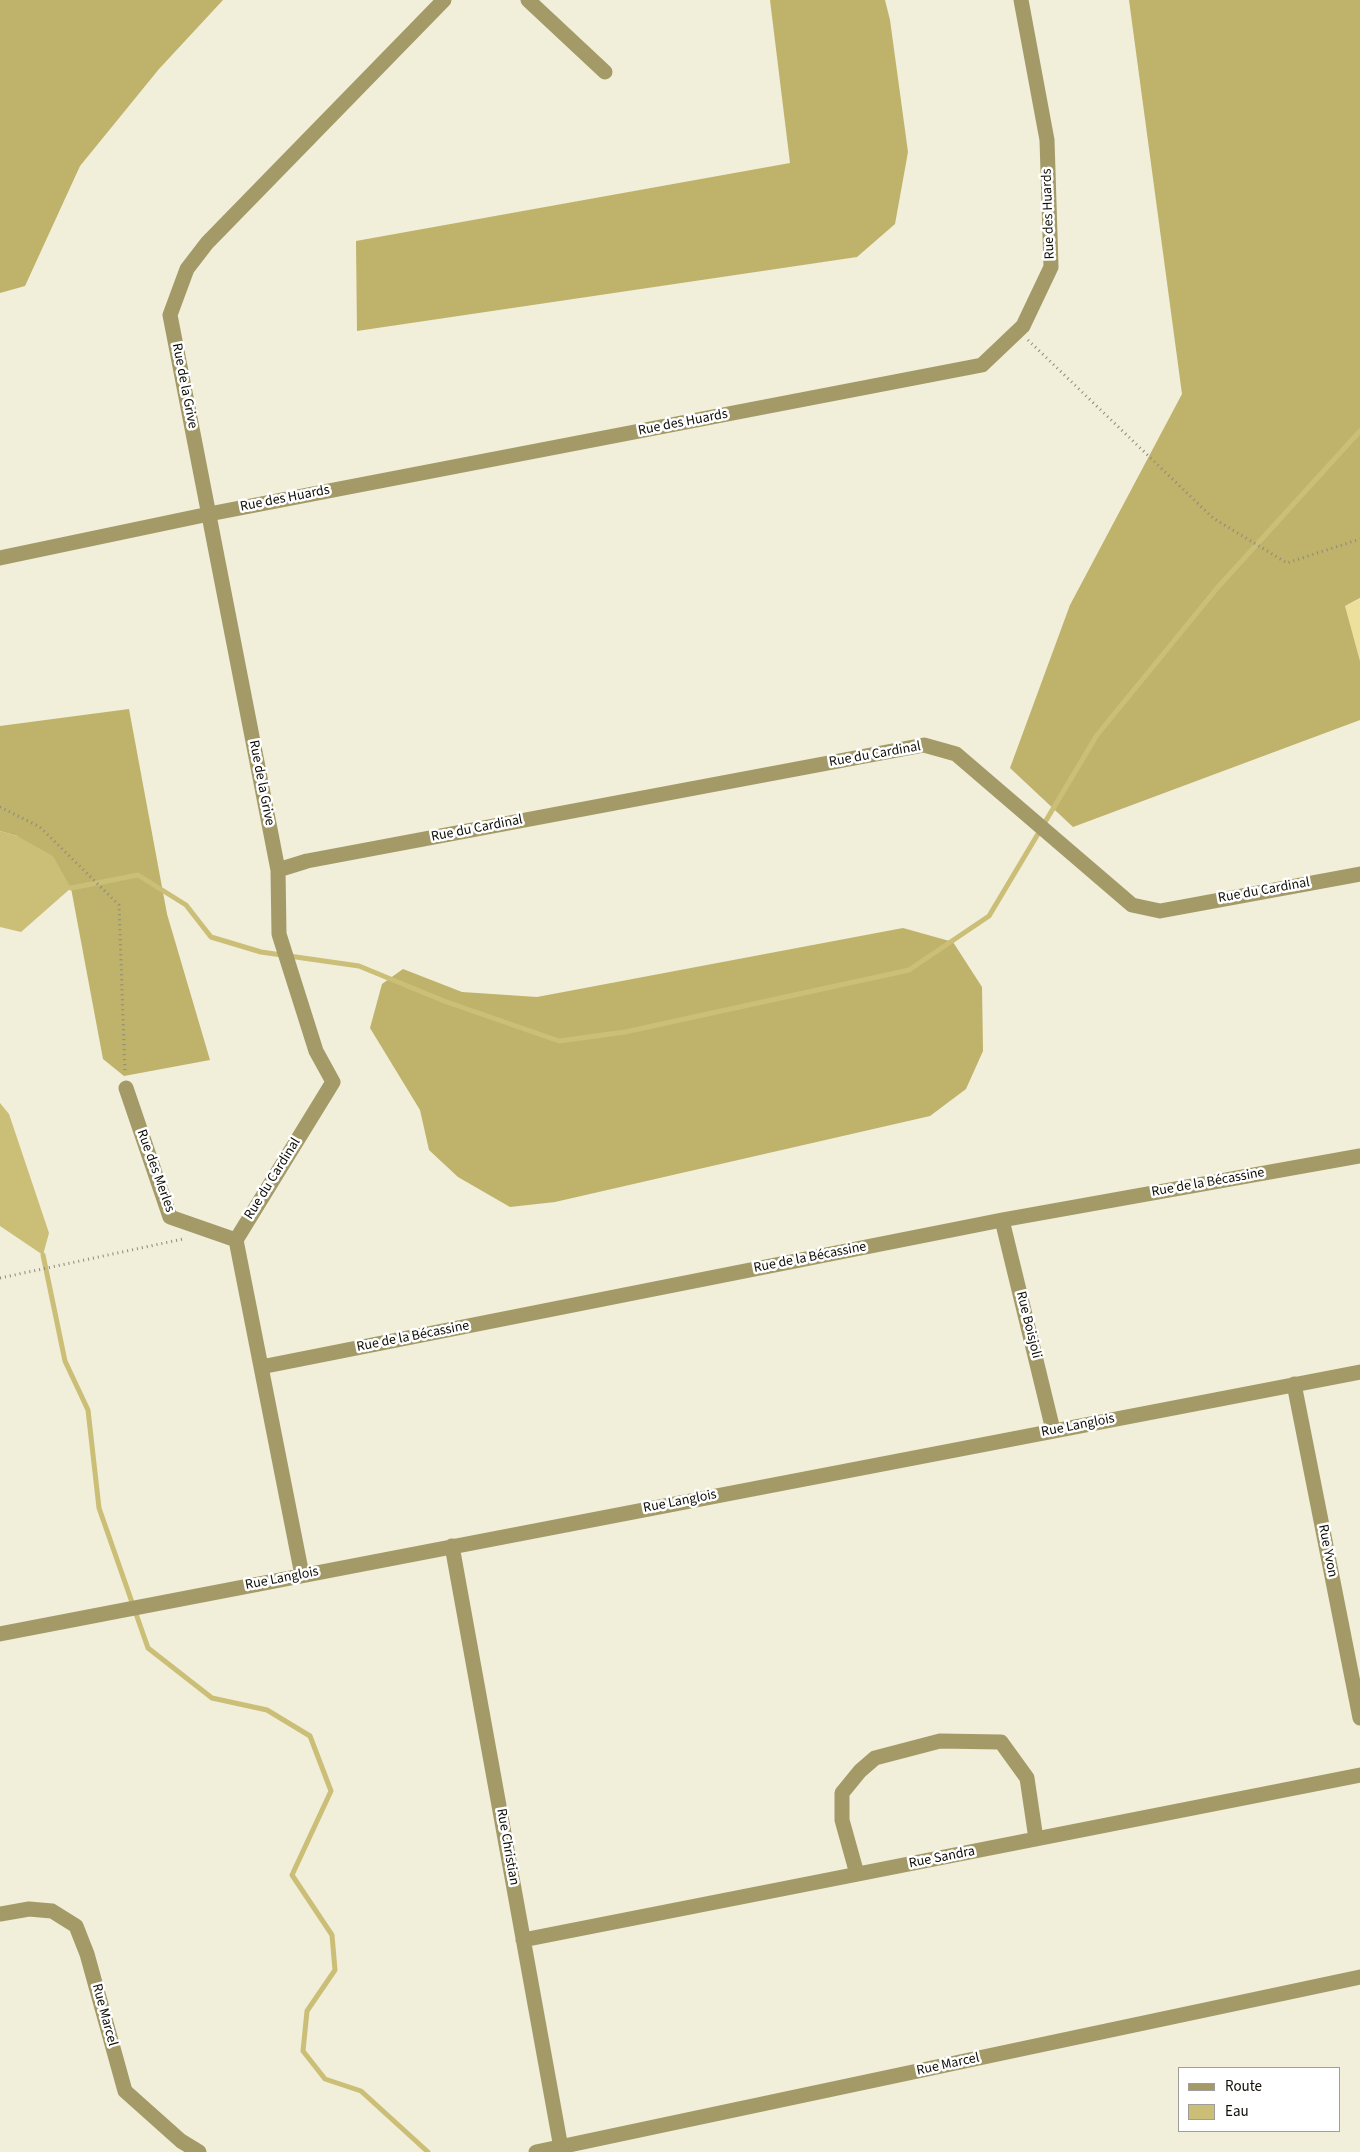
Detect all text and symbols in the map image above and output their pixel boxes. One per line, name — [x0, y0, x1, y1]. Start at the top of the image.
street label: Rue des Huards — [1039, 168, 1059, 260]
street label: Rue de la Grive — [167, 342, 201, 430]
street label: Rue des Huards — [637, 406, 729, 440]
street label: Rue des Huards — [239, 482, 331, 516]
street label: Rue de la Grive — [244, 739, 278, 827]
street label: Rue du Cardinal — [828, 739, 922, 771]
street label: Rue du Cardinal — [430, 812, 524, 846]
street label: Rue du Cardinal — [1217, 875, 1311, 907]
street label: Rue des Merles — [132, 1127, 178, 1215]
street label: Rue du Cardinal — [241, 1135, 305, 1223]
street label: Rue de la Bécassine — [1150, 1165, 1266, 1201]
street label: Rue de la Bécassine — [752, 1239, 868, 1277]
street label: Rue Boisjoli — [1012, 1290, 1044, 1360]
street label: Rue de la Bécassine — [355, 1318, 471, 1356]
street label: Rue Langlois — [1040, 1411, 1116, 1441]
street label: Rue Langlois — [642, 1487, 718, 1517]
street label: Rue Yvon — [1314, 1523, 1340, 1579]
street label: Rue Langlois — [244, 1564, 320, 1594]
street label: Rue Christian — [492, 1807, 522, 1887]
street label: Rue Sandra — [908, 1843, 976, 1873]
street label: Rue Marcel — [88, 1982, 120, 2048]
street label: Rue Marcel — [915, 2050, 981, 2080]
legend — [1178, 2067, 1340, 2132]
text: Route — [1225, 2076, 1262, 2097]
text: Eau — [1225, 2101, 1249, 2122]

